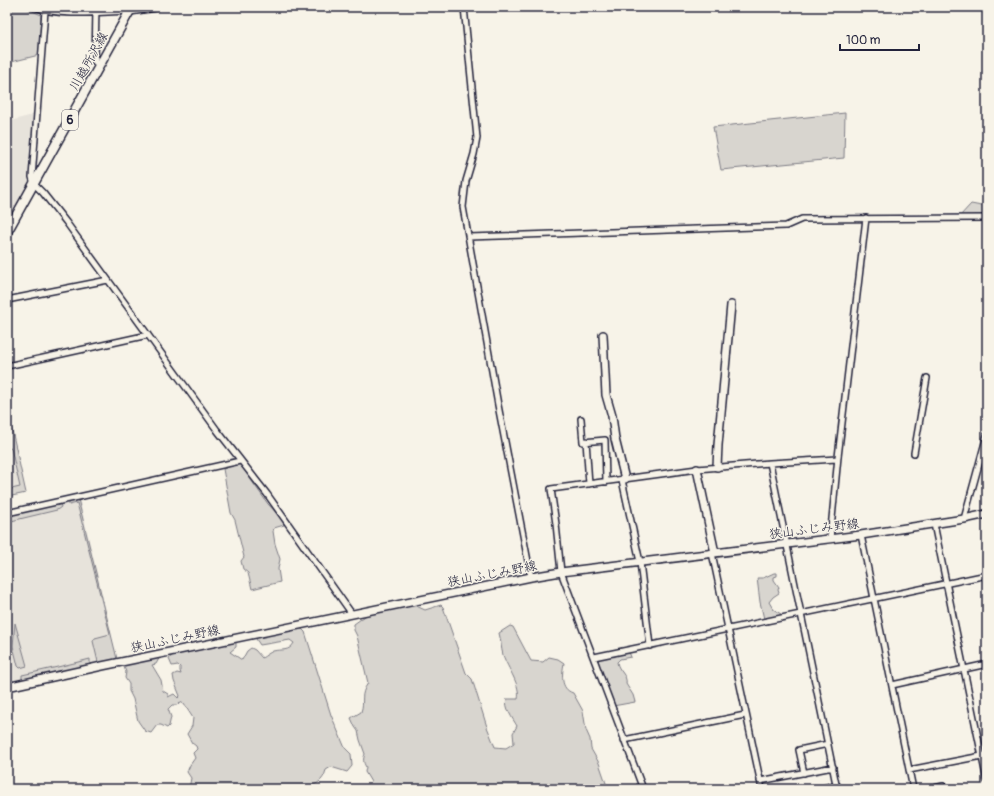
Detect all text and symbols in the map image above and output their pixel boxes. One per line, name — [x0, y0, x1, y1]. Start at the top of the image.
scale bar — [840, 26, 919, 52]
street label: 川越所沢線 — [66, 28, 112, 94]
text: 100 m — [846, 33, 881, 48]
road number: 6 — [62, 110, 78, 130]
street label: 狭山ふじみ野線 — [768, 515, 861, 542]
street label: 狭山ふじみ野線 — [446, 557, 539, 591]
street label: 狭山ふじみ野線 — [129, 621, 222, 656]

